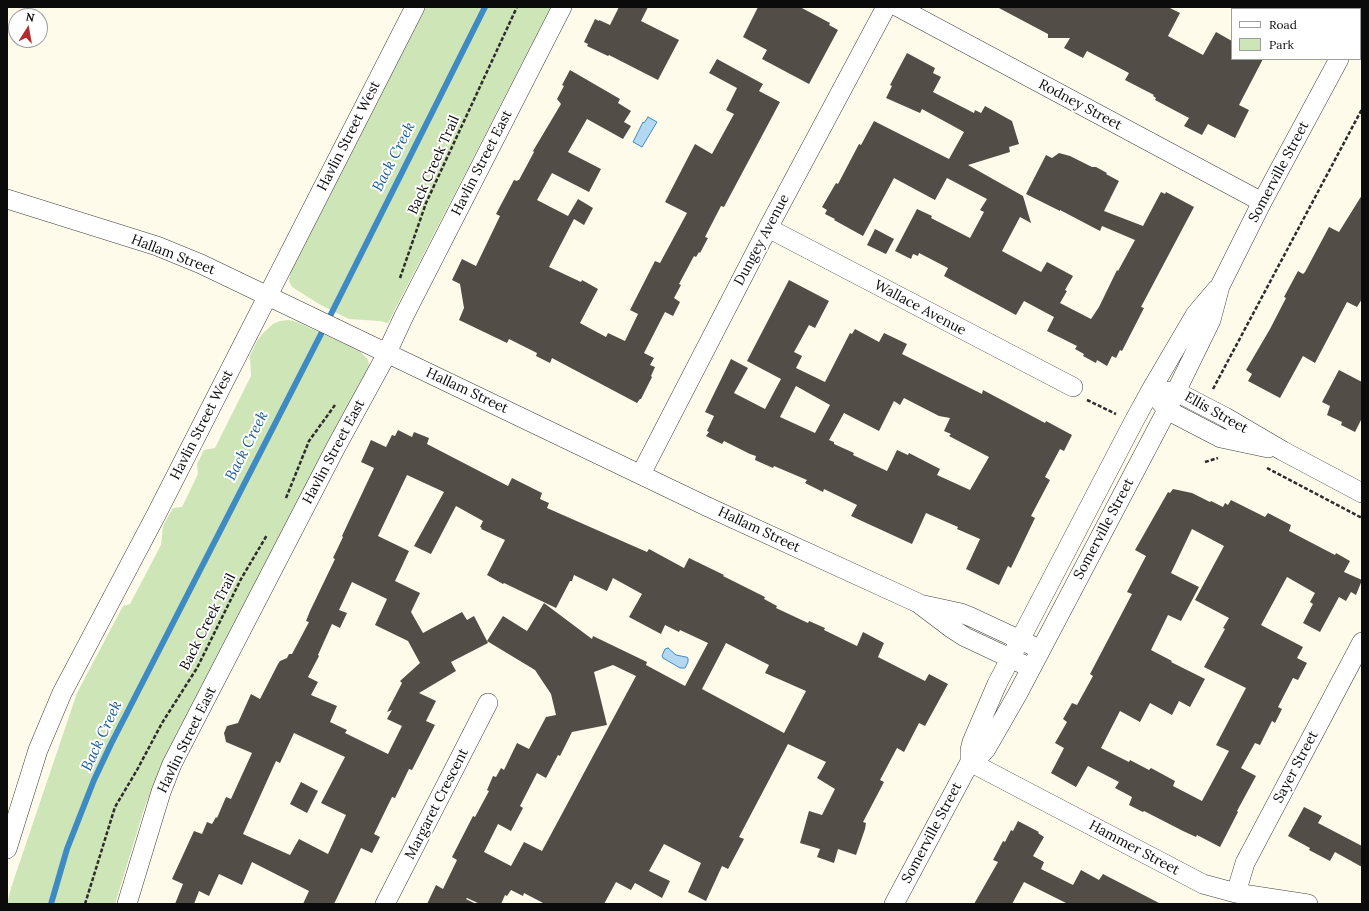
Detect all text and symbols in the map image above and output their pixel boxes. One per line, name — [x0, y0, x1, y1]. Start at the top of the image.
north arrow — [8, 8, 48, 48]
legend — [1231, 8, 1361, 60]
text: N — [25, 10, 36, 25]
text: Road — [1269, 17, 1297, 32]
text: Park — [1269, 37, 1294, 52]
street label: Rodney Street — [1035, 76, 1125, 134]
street label: Havlin Street West — [314, 78, 384, 194]
street label: Havlin Street East — [448, 107, 516, 219]
street label: Back Creek Trail — [405, 113, 463, 217]
water label: Back Creek — [369, 119, 419, 195]
street label: Somerville Street — [1245, 119, 1313, 225]
street label: Dungey Avenue — [731, 191, 793, 289]
street label: Hallam Street — [129, 231, 217, 279]
street label: Wallace Avenue — [871, 277, 969, 339]
street label: Hallam Street — [423, 365, 511, 417]
street label: Havlin Street West — [167, 367, 237, 483]
street label: Ellis Street — [1181, 389, 1251, 437]
street label: Havlin Street East — [299, 397, 369, 507]
water label: Back Creek — [222, 408, 272, 484]
street label: Somerville Street — [1070, 476, 1138, 582]
street label: Hallam Street — [715, 504, 803, 556]
street label: Back Creek Trail — [176, 571, 240, 673]
street label: Havlin Street East — [154, 684, 220, 796]
water label: Back Creek — [78, 698, 126, 774]
street label: Sayer Street — [1270, 728, 1322, 806]
street label: Margaret Crescent — [402, 746, 472, 862]
street label: Somerville Street — [898, 780, 966, 886]
street label: Hammer Street — [1086, 817, 1182, 879]

